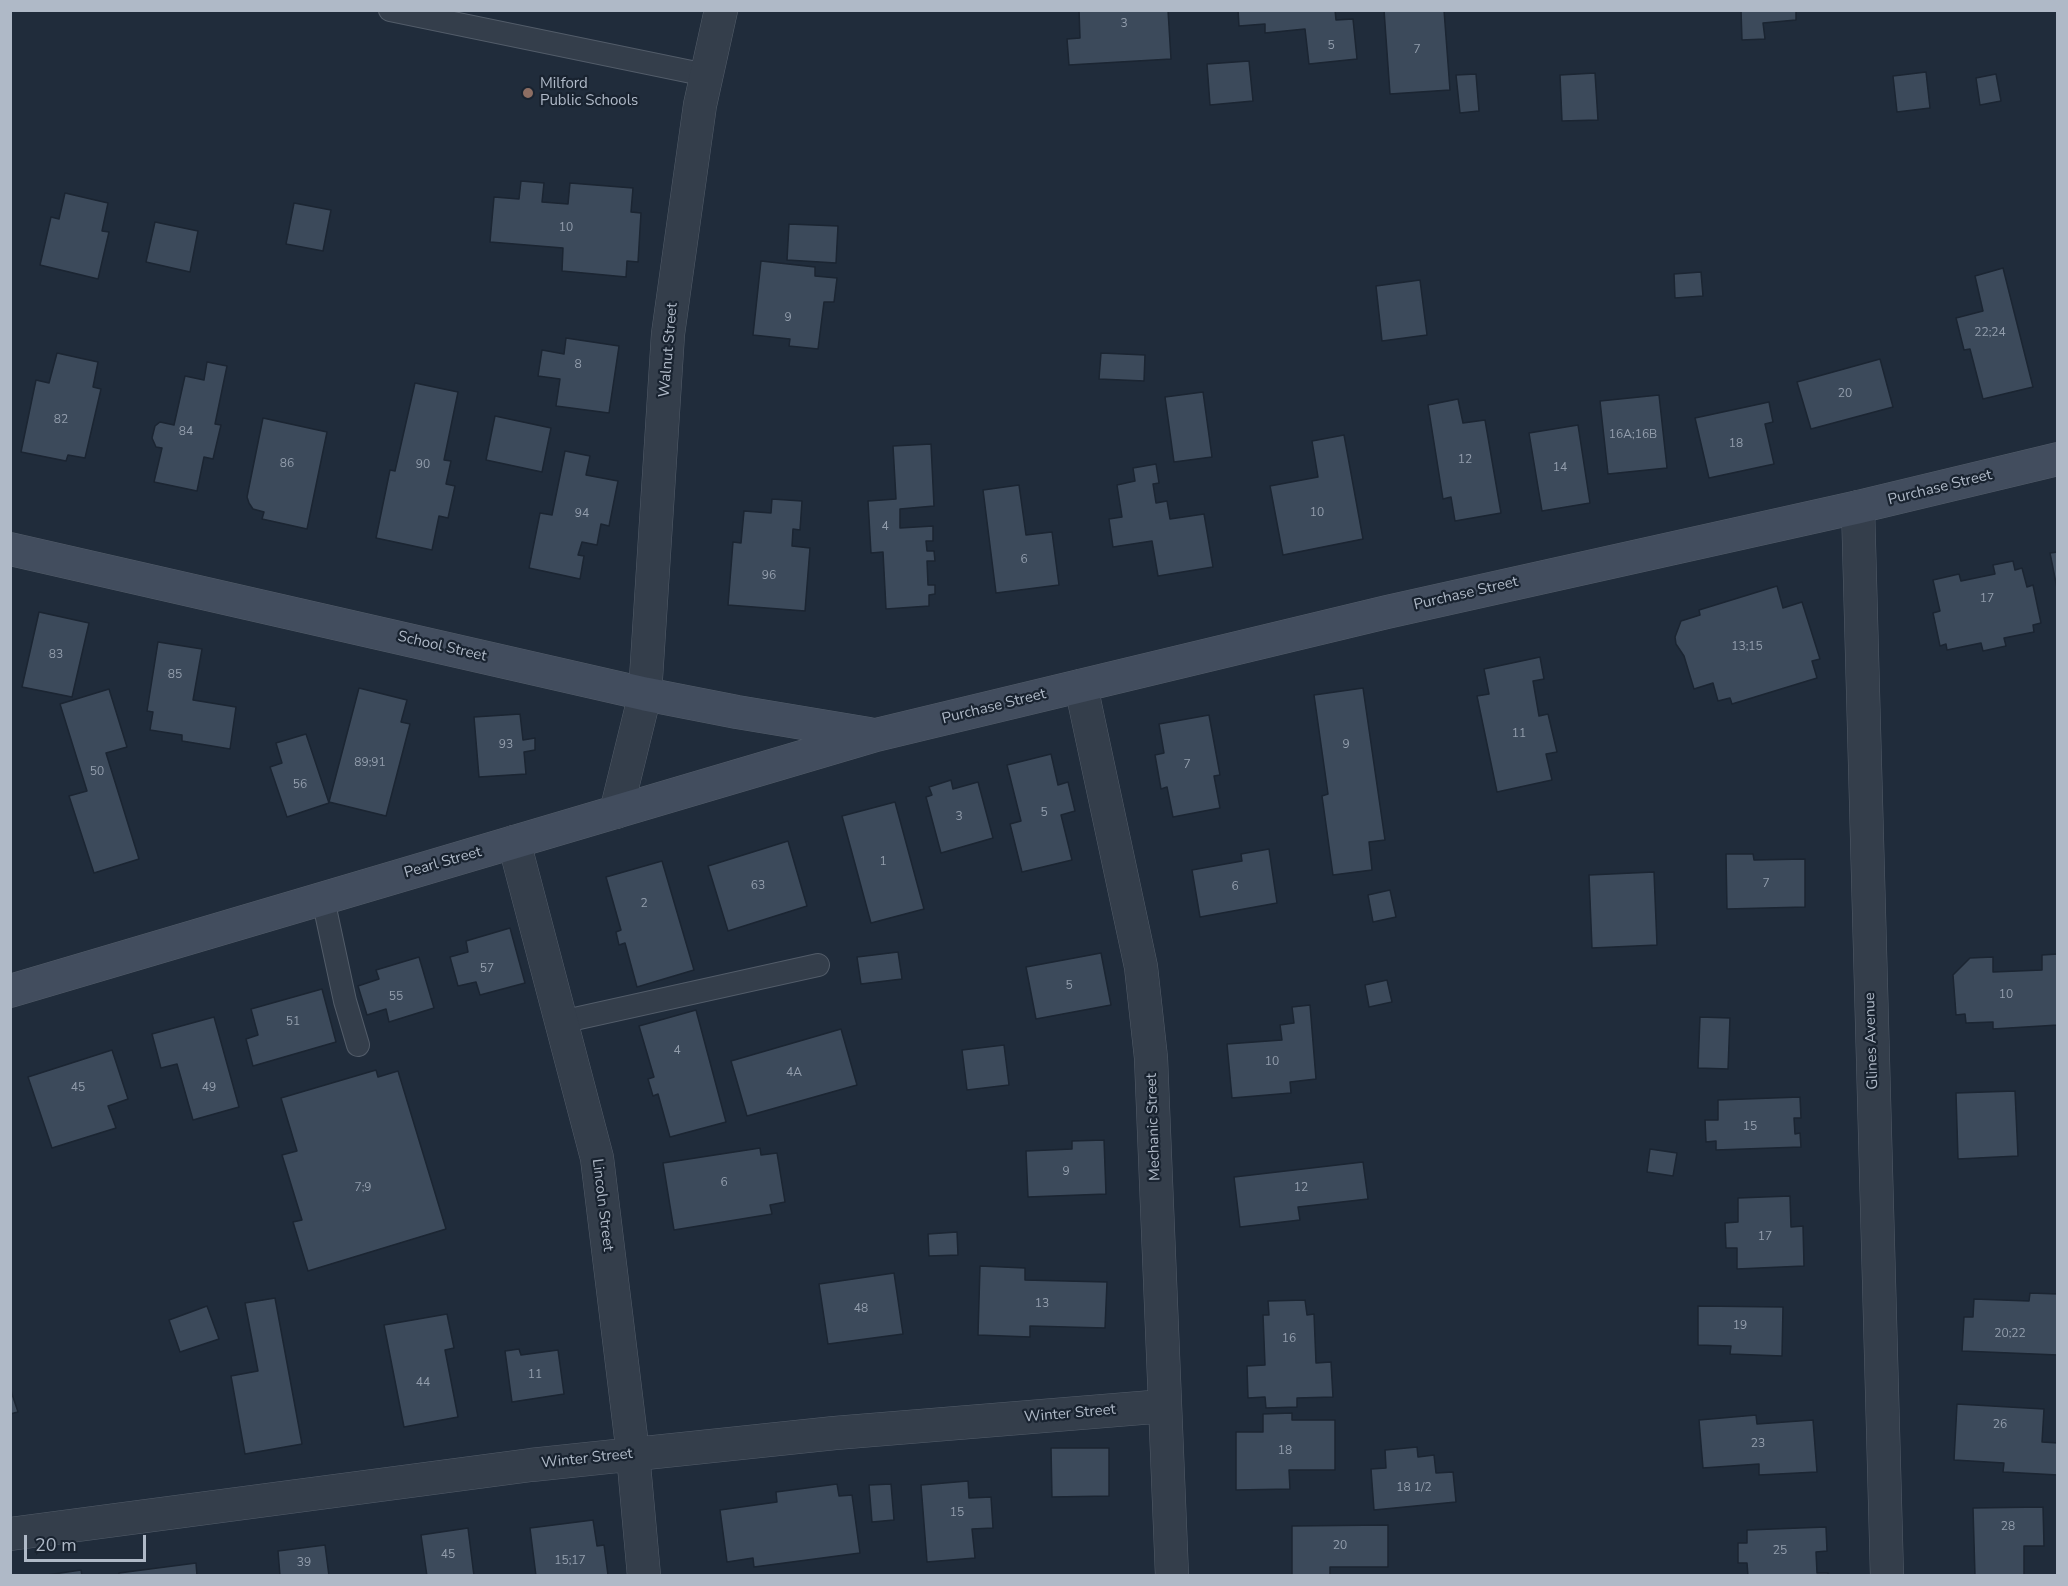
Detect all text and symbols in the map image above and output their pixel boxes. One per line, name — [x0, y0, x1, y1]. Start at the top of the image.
house number: 3 — [1120, 17, 1128, 31]
house number: 5 — [1327, 39, 1335, 53]
house number: 7 — [1413, 43, 1421, 57]
place label: Milford Public Schools — [540, 75, 638, 110]
marker: Milford Public Schools — [521, 86, 535, 100]
house number: 10 — [559, 221, 573, 235]
street label: Walnut Street — [656, 302, 682, 398]
house number: 9 — [784, 311, 792, 325]
house number: 22;24 — [1974, 326, 2006, 340]
house number: 8 — [574, 358, 582, 372]
house number: 20 — [1838, 387, 1852, 401]
house number: 82 — [54, 413, 68, 427]
house number: 84 — [179, 425, 193, 439]
house number: 16A;16B — [1609, 428, 1657, 442]
house number: 18 — [1729, 437, 1743, 451]
house number: 12 — [1458, 453, 1472, 467]
house number: 86 — [280, 457, 294, 471]
house number: 90 — [416, 458, 430, 472]
house number: 14 — [1553, 461, 1567, 475]
street label: Purchase Street — [1886, 466, 1994, 510]
house number: 10 — [1310, 506, 1324, 520]
house number: 94 — [575, 507, 589, 521]
house number: 4 — [881, 520, 889, 534]
house number: 6 — [1020, 553, 1028, 567]
house number: 96 — [762, 569, 776, 583]
street label: Purchase Street — [1412, 573, 1520, 615]
house number: 17 — [1980, 592, 1994, 606]
street label: School Street — [396, 628, 488, 666]
house number: 13;15 — [1731, 640, 1763, 654]
house number: 83 — [49, 648, 63, 662]
house number: 85 — [168, 668, 182, 682]
street label: Purchase Street — [940, 685, 1048, 729]
house number: 11 — [1512, 727, 1526, 741]
house number: 93 — [499, 738, 513, 752]
house number: 9 — [1342, 738, 1350, 752]
house number: 89;91 — [354, 756, 386, 770]
house number: 7 — [1183, 758, 1191, 772]
house number: 50 — [90, 765, 104, 779]
house number: 56 — [293, 778, 307, 792]
house number: 5 — [1040, 806, 1048, 820]
house number: 3 — [955, 810, 963, 824]
street label: Pearl Street — [402, 843, 484, 883]
house number: 1 — [879, 855, 887, 869]
house number: 7 — [1762, 877, 1770, 891]
house number: 63 — [751, 879, 765, 893]
house number: 6 — [1231, 880, 1239, 894]
house number: 2 — [640, 897, 648, 911]
house number: 57 — [480, 962, 494, 976]
house number: 5 — [1065, 979, 1073, 993]
house number: 10 — [1999, 988, 2013, 1002]
house number: 55 — [389, 990, 403, 1004]
street label: Glines Avenue — [1861, 992, 1883, 1090]
house number: 51 — [286, 1015, 300, 1029]
house number: 4 — [673, 1044, 681, 1058]
house number: 10 — [1265, 1055, 1279, 1069]
house number: 4A — [786, 1066, 802, 1080]
street label: Mechanic Street — [1143, 1073, 1165, 1181]
house number: 45 — [71, 1081, 85, 1095]
house number: 49 — [202, 1081, 216, 1095]
house number: 15 — [1743, 1120, 1757, 1134]
street label: Lincoln Street — [587, 1158, 617, 1252]
house number: 9 — [1062, 1165, 1070, 1179]
house number: 6 — [720, 1176, 728, 1190]
house number: 7;9 — [354, 1181, 372, 1195]
house number: 12 — [1294, 1181, 1308, 1195]
house number: 17 — [1758, 1230, 1772, 1244]
house number: 13 — [1035, 1297, 1049, 1311]
house number: 48 — [854, 1302, 868, 1316]
house number: 19 — [1733, 1319, 1747, 1333]
house number: 20;22 — [1994, 1327, 2026, 1341]
house number: 16 — [1282, 1332, 1296, 1346]
house number: 11 — [528, 1368, 542, 1382]
house number: 44 — [416, 1376, 430, 1390]
street label: Winter Street — [1023, 1401, 1117, 1427]
house number: 26 — [1993, 1418, 2007, 1432]
house number: 23 — [1751, 1437, 1765, 1451]
house number: 18 — [1278, 1444, 1292, 1458]
street label: Winter Street — [540, 1445, 634, 1473]
house number: 18 1/2 — [1396, 1481, 1432, 1495]
house number: 15 — [950, 1506, 964, 1520]
house number: 28 — [2001, 1520, 2015, 1534]
scale bar — [27, 1523, 148, 1561]
text: 20 m — [35, 1533, 77, 1557]
house number: 20 — [1333, 1539, 1347, 1553]
house number: 25 — [1773, 1544, 1787, 1558]
house number: 45 — [441, 1548, 455, 1562]
house number: 15;17 — [554, 1554, 586, 1568]
house number: 39 — [297, 1556, 311, 1570]

